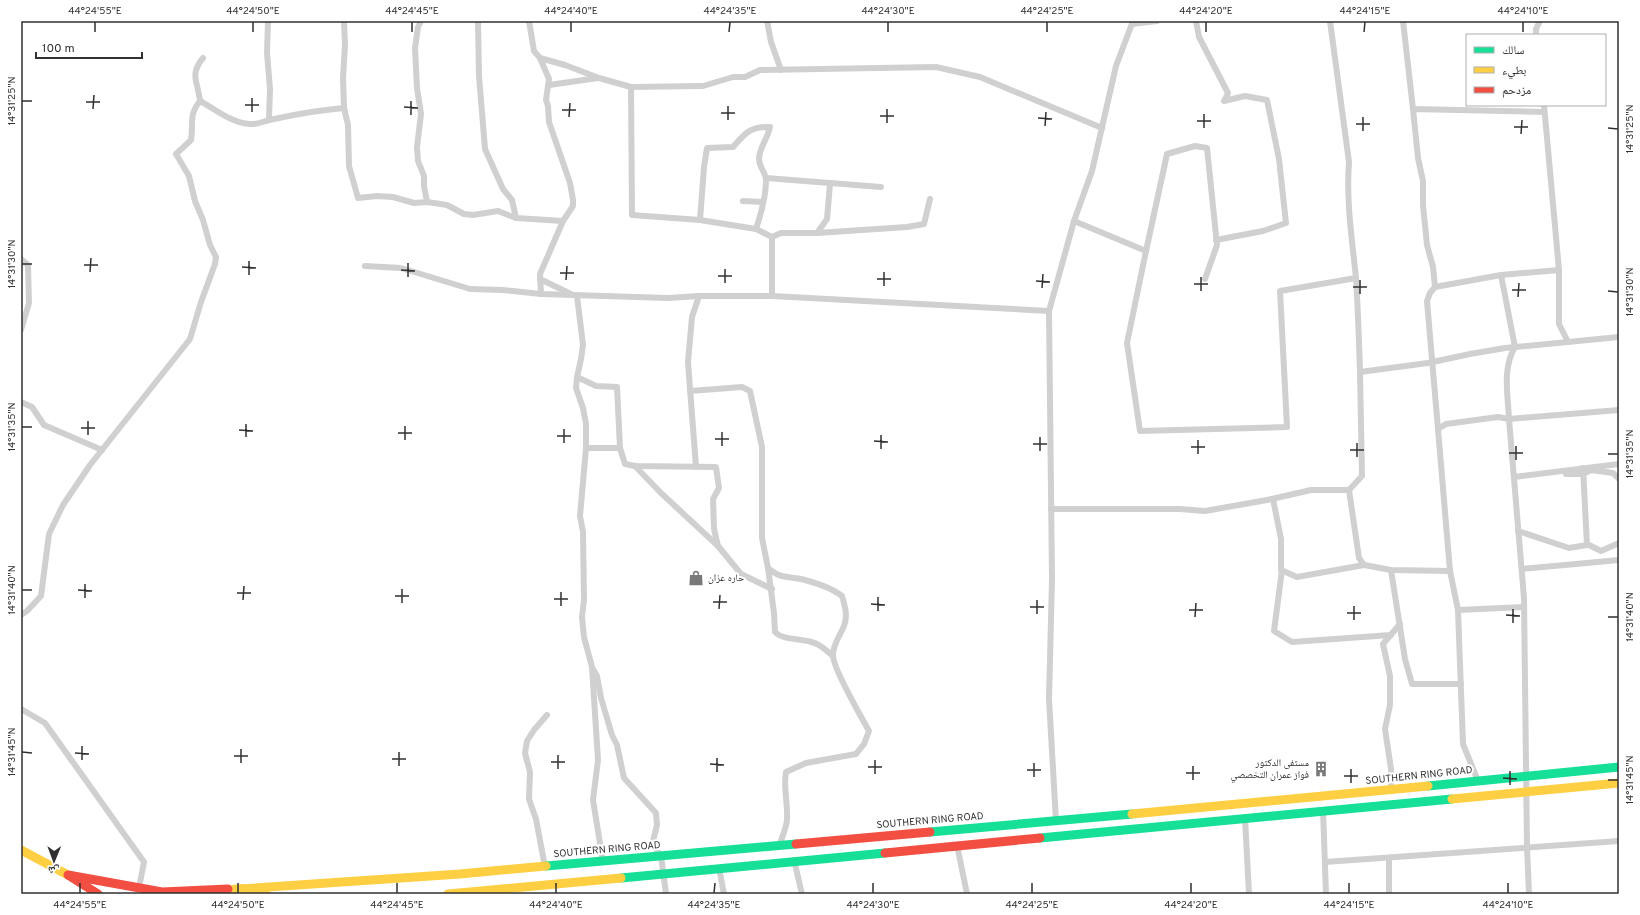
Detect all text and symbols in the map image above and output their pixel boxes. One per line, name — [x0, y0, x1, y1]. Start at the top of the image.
text: 44°24'55"E — [68, 5, 122, 18]
text: 44°24'50"E — [226, 5, 280, 18]
text: 44°24'45"E — [385, 5, 439, 18]
text: 44°24'40"E — [544, 5, 598, 18]
text: 44°24'35"E — [703, 5, 757, 18]
text: 44°24'30"E — [861, 5, 915, 18]
text: 44°24'25"E — [1020, 5, 1074, 18]
text: 44°24'20"E — [1179, 5, 1233, 18]
text: 44°24'15"E — [1340, 5, 1390, 18]
text: 44°24'10"E — [1497, 5, 1549, 18]
scale bar — [36, 34, 142, 60]
legend — [1466, 34, 1606, 106]
text: 100 m — [42, 41, 75, 57]
text: سالك — [1502, 43, 1524, 59]
text: بطيء — [1502, 63, 1526, 80]
text: 14°31'25"N — [6, 76, 19, 126]
text: مزدحم — [1502, 83, 1531, 99]
text: 14°31'25"N — [1624, 104, 1637, 154]
text: 14°31'30"N — [6, 239, 19, 289]
text: 14°31'30"N — [1624, 267, 1637, 317]
text: 14°31'35"N — [6, 402, 19, 452]
text: 14°31'35"N — [1624, 429, 1637, 479]
text: 14°31'40"N — [6, 565, 19, 615]
shop icon: حاره عزان — [687, 569, 705, 587]
place label: حاره عزان — [708, 572, 745, 585]
text: 14°31'40"N — [1624, 592, 1637, 642]
text: 14°31'45"N — [6, 727, 19, 777]
text: 14°31'45"N — [1624, 755, 1637, 805]
place label: مستفى الدكتور فواز عمران التخصصي — [1231, 757, 1309, 782]
building icon: مستفى الدكتور فواز عمران التخصصي — [1312, 760, 1330, 778]
street label: SOUTHERN RING ROAD — [1365, 764, 1473, 788]
street label: SOUTHERN RING ROAD — [876, 810, 984, 832]
street label: SOUTHERN RING ROAD — [553, 839, 661, 861]
north arrow — [34, 841, 74, 881]
text: ش — [48, 863, 60, 877]
text: 44°24'55"E — [53, 899, 107, 912]
text: 44°24'50"E — [211, 899, 265, 912]
text: 44°24'45"E — [370, 899, 424, 912]
text: 44°24'40"E — [529, 899, 583, 912]
text: 44°24'35"E — [687, 899, 741, 912]
text: 44°24'30"E — [846, 899, 900, 912]
text: 44°24'25"E — [1005, 899, 1059, 912]
text: 44°24'20"E — [1164, 899, 1218, 912]
text: 44°24'15"E — [1324, 899, 1374, 912]
text: 44°24'10"E — [1482, 899, 1534, 912]

